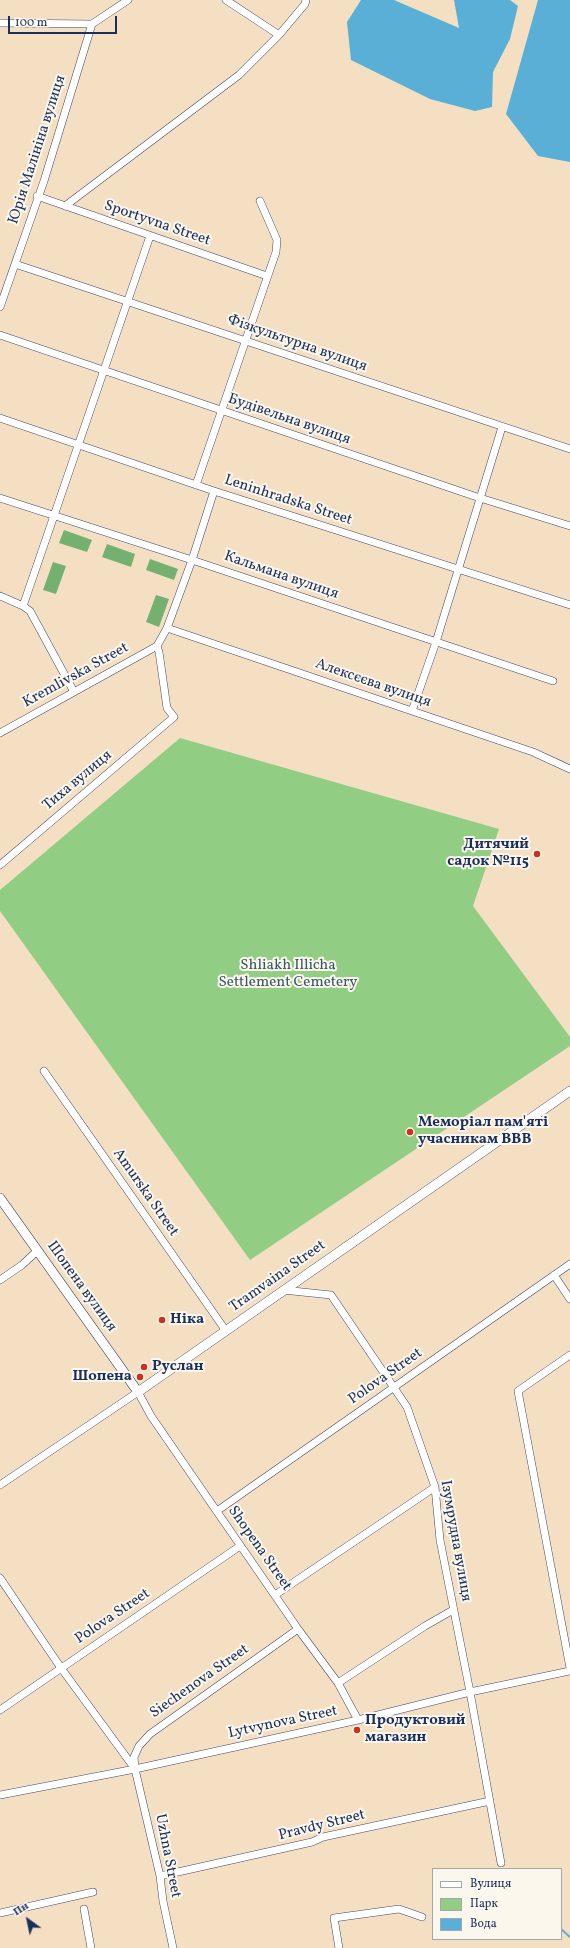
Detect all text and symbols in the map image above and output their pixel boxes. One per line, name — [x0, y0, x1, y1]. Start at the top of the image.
scale bar — [10, 8, 119, 34]
text: 100 m — [15, 15, 47, 31]
street label: Юрія Малініна вулиця — [5, 73, 71, 227]
street label: Sportyvna Street — [102, 197, 212, 251]
street label: Фiзкультурна вулиця — [225, 312, 369, 376]
street label: Будівельна вулиця — [225, 391, 353, 449]
street label: Leninhradska Street — [222, 472, 354, 530]
street label: Кальмана вулиця — [221, 548, 341, 604]
street label: Kremlivska Street — [20, 639, 132, 713]
street label: Алексєєва вулиця — [313, 656, 433, 712]
street label: Тиха вулиця — [40, 747, 116, 815]
place label: Дитячий садок №115 — [447, 836, 529, 871]
marker: Дитячий садок №115 — [532, 849, 542, 859]
park label: Shliakh Illicha Settlement Cemetery — [219, 957, 357, 992]
place label: Меморіал пам'яті учасникам ВВВ — [418, 1114, 548, 1149]
marker: Меморіал пам'яті учасникам ВВВ — [405, 1127, 415, 1137]
street label: Amurska Street — [108, 1146, 182, 1240]
street label: Tramvaina Street — [226, 1237, 330, 1317]
street label: Шопена вулиця — [42, 1238, 120, 1336]
place label: Ніка — [170, 1311, 204, 1329]
marker: Ніка — [157, 1315, 167, 1325]
street label: Polova Street — [346, 1345, 426, 1409]
place label: Руслан — [152, 1358, 204, 1376]
marker: Руслан — [139, 1362, 149, 1372]
place label: Шопена — [72, 1368, 132, 1386]
marker: Шопена — [135, 1372, 145, 1382]
street label: Ізумрудна вулиця — [435, 1479, 475, 1603]
street label: Shopena Street — [223, 1503, 295, 1595]
street label: Polova Street — [72, 1585, 154, 1649]
street label: Siechenova Street — [147, 1641, 253, 1723]
street label: Lytvynova Street — [227, 1703, 339, 1743]
place label: Продуктовий магазин — [365, 1712, 465, 1747]
marker: Продуктовий магазин — [352, 1725, 362, 1735]
street label: Pravdy Street — [277, 1807, 367, 1845]
street label: Uzhna Street — [150, 1812, 184, 1900]
legend — [432, 1868, 562, 1940]
text: Вулиця — [470, 1876, 511, 1892]
text: Парк — [470, 1896, 498, 1912]
text: Пн — [11, 1899, 32, 1920]
north arrow — [8, 1900, 48, 1940]
text: Вода — [470, 1916, 497, 1932]

